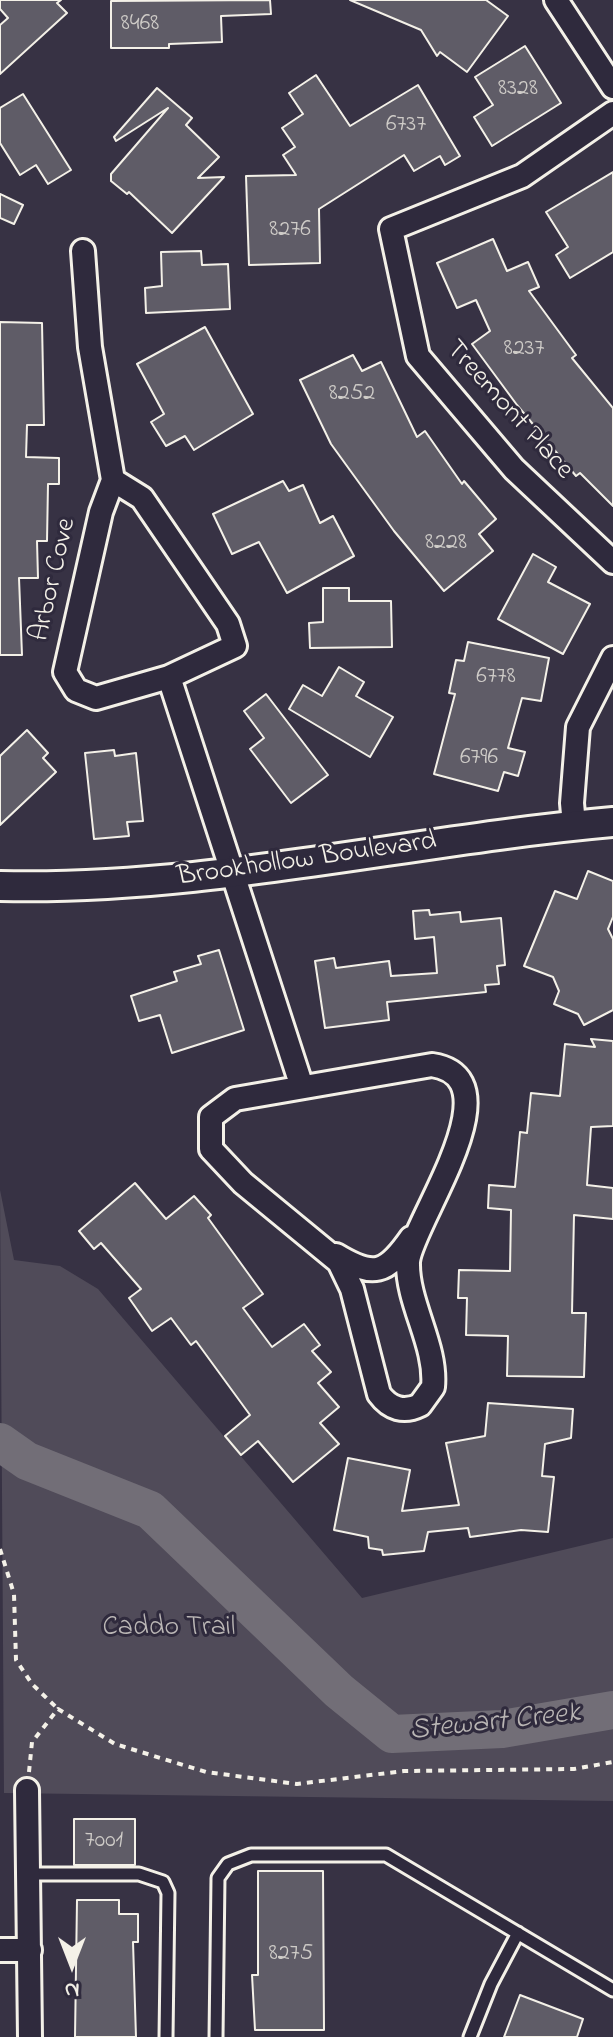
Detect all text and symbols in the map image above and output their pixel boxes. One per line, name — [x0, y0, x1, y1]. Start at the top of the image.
house number: 8468 — [121, 11, 159, 39]
house number: 8328 — [498, 76, 538, 104]
house number: 6737 — [386, 112, 426, 140]
house number: 8276 — [269, 217, 311, 245]
street label: Treemont Place — [437, 334, 579, 488]
house number: 8237 — [504, 336, 544, 364]
house number: 8252 — [329, 381, 375, 409]
street label: Arbor Cove — [25, 515, 85, 645]
house number: 8228 — [425, 530, 467, 558]
house number: 6778 — [476, 664, 516, 692]
house number: 6796 — [460, 745, 498, 773]
street label: Brookhollow Boulevard — [175, 826, 439, 896]
park label: Caddo Trail — [102, 1612, 236, 1646]
water label: Stewart Creek — [408, 1697, 582, 1751]
house number: 7001 — [85, 1828, 123, 1856]
north arrow — [32, 1925, 112, 2005]
house number: 8275 — [269, 1941, 313, 1969]
text: N — [65, 1973, 79, 2005]

